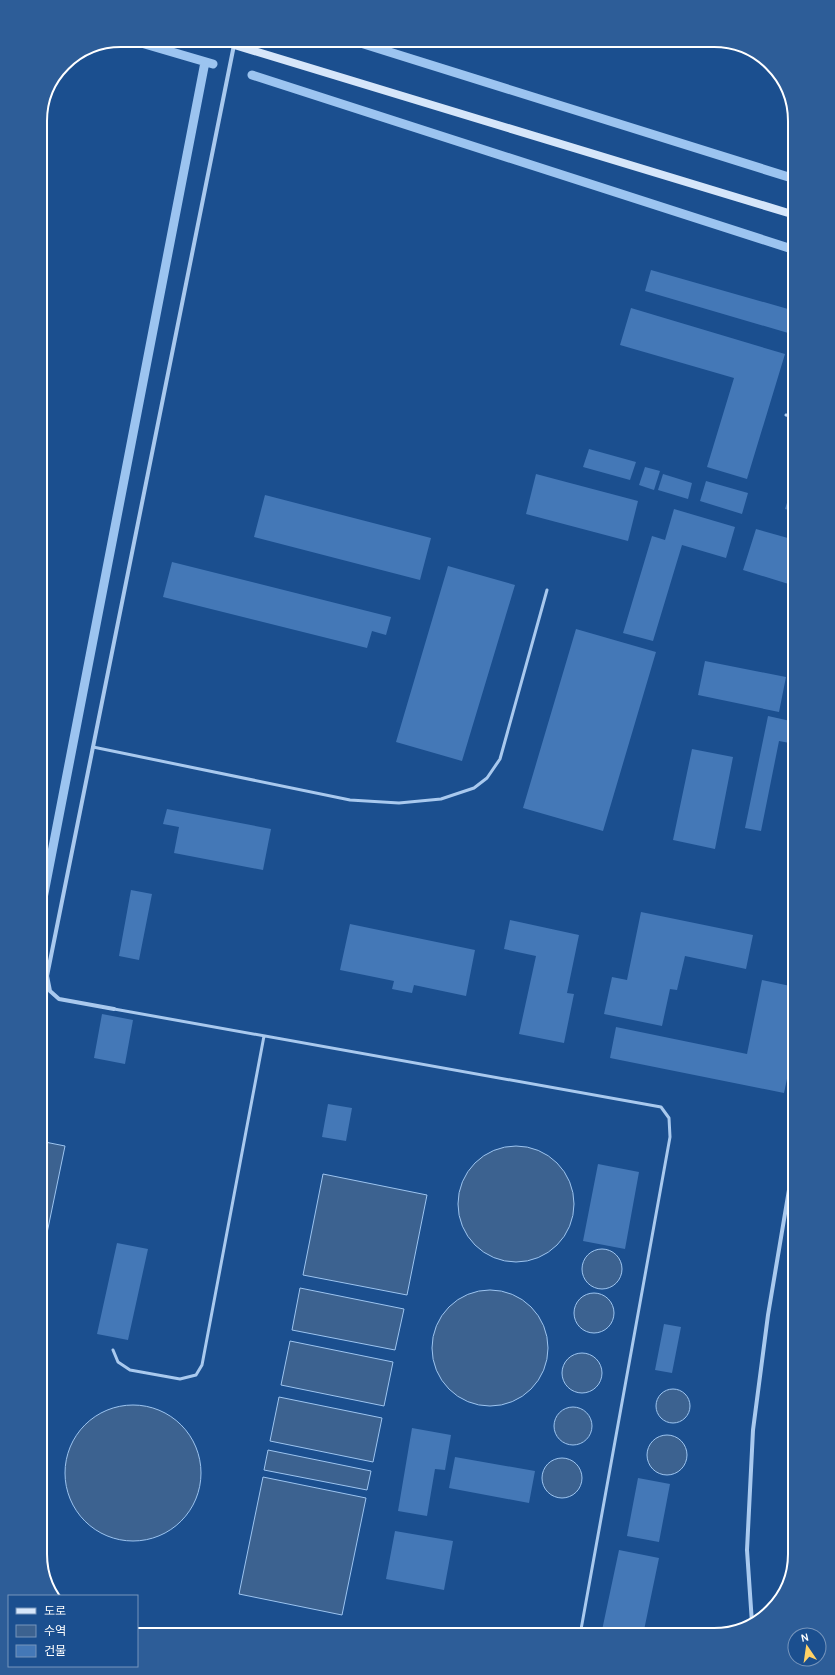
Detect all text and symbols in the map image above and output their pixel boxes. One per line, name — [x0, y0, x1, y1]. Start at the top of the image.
legend — [8, 1595, 138, 1667]
text: 도로 — [44, 1604, 66, 1618]
text: 수역 — [44, 1624, 66, 1638]
north arrow — [787, 1627, 827, 1667]
text: N — [800, 1631, 810, 1645]
text: 건물 — [44, 1644, 66, 1658]

